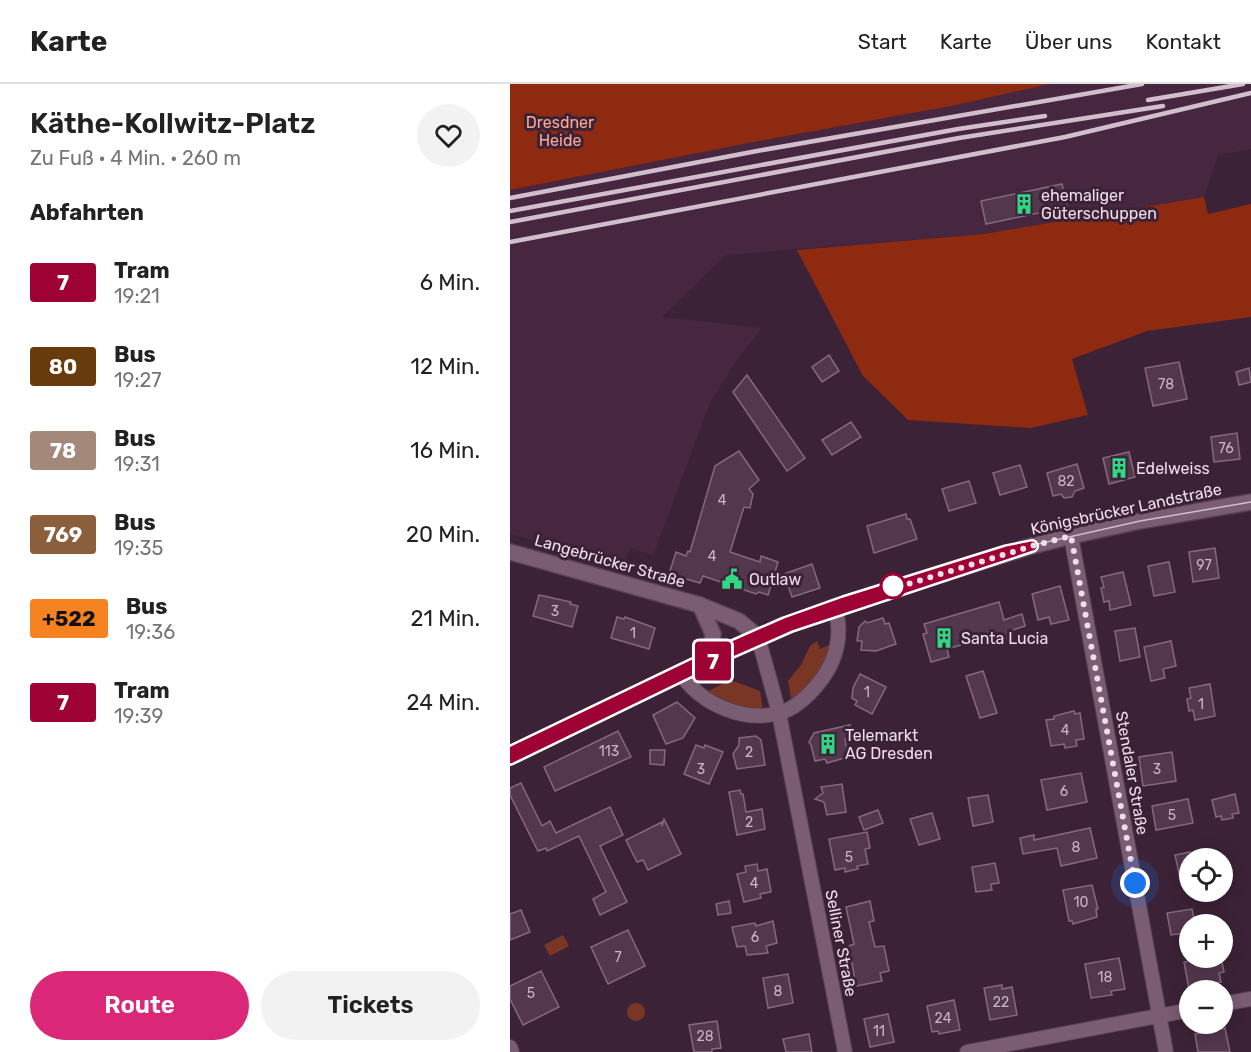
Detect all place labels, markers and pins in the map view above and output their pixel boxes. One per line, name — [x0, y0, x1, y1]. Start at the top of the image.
place label: ehemaliger Güterschuppen — [1041, 186, 1157, 223]
building icon: ehemaliger Güterschuppen — [1012, 192, 1036, 216]
building icon: Edelweiss — [1107, 456, 1131, 480]
place label: Edelweiss — [1136, 459, 1210, 478]
public building icon: Outlaw — [720, 567, 744, 591]
place label: Outlaw — [749, 570, 801, 589]
unlabelled marker — [880, 573, 906, 599]
building icon: Santa Lucia — [932, 626, 956, 650]
place label: Santa Lucia — [961, 629, 1048, 648]
place label: Telemarkt AG Dresden — [845, 726, 933, 763]
building icon: Telemarkt AG Dresden — [816, 732, 840, 756]

